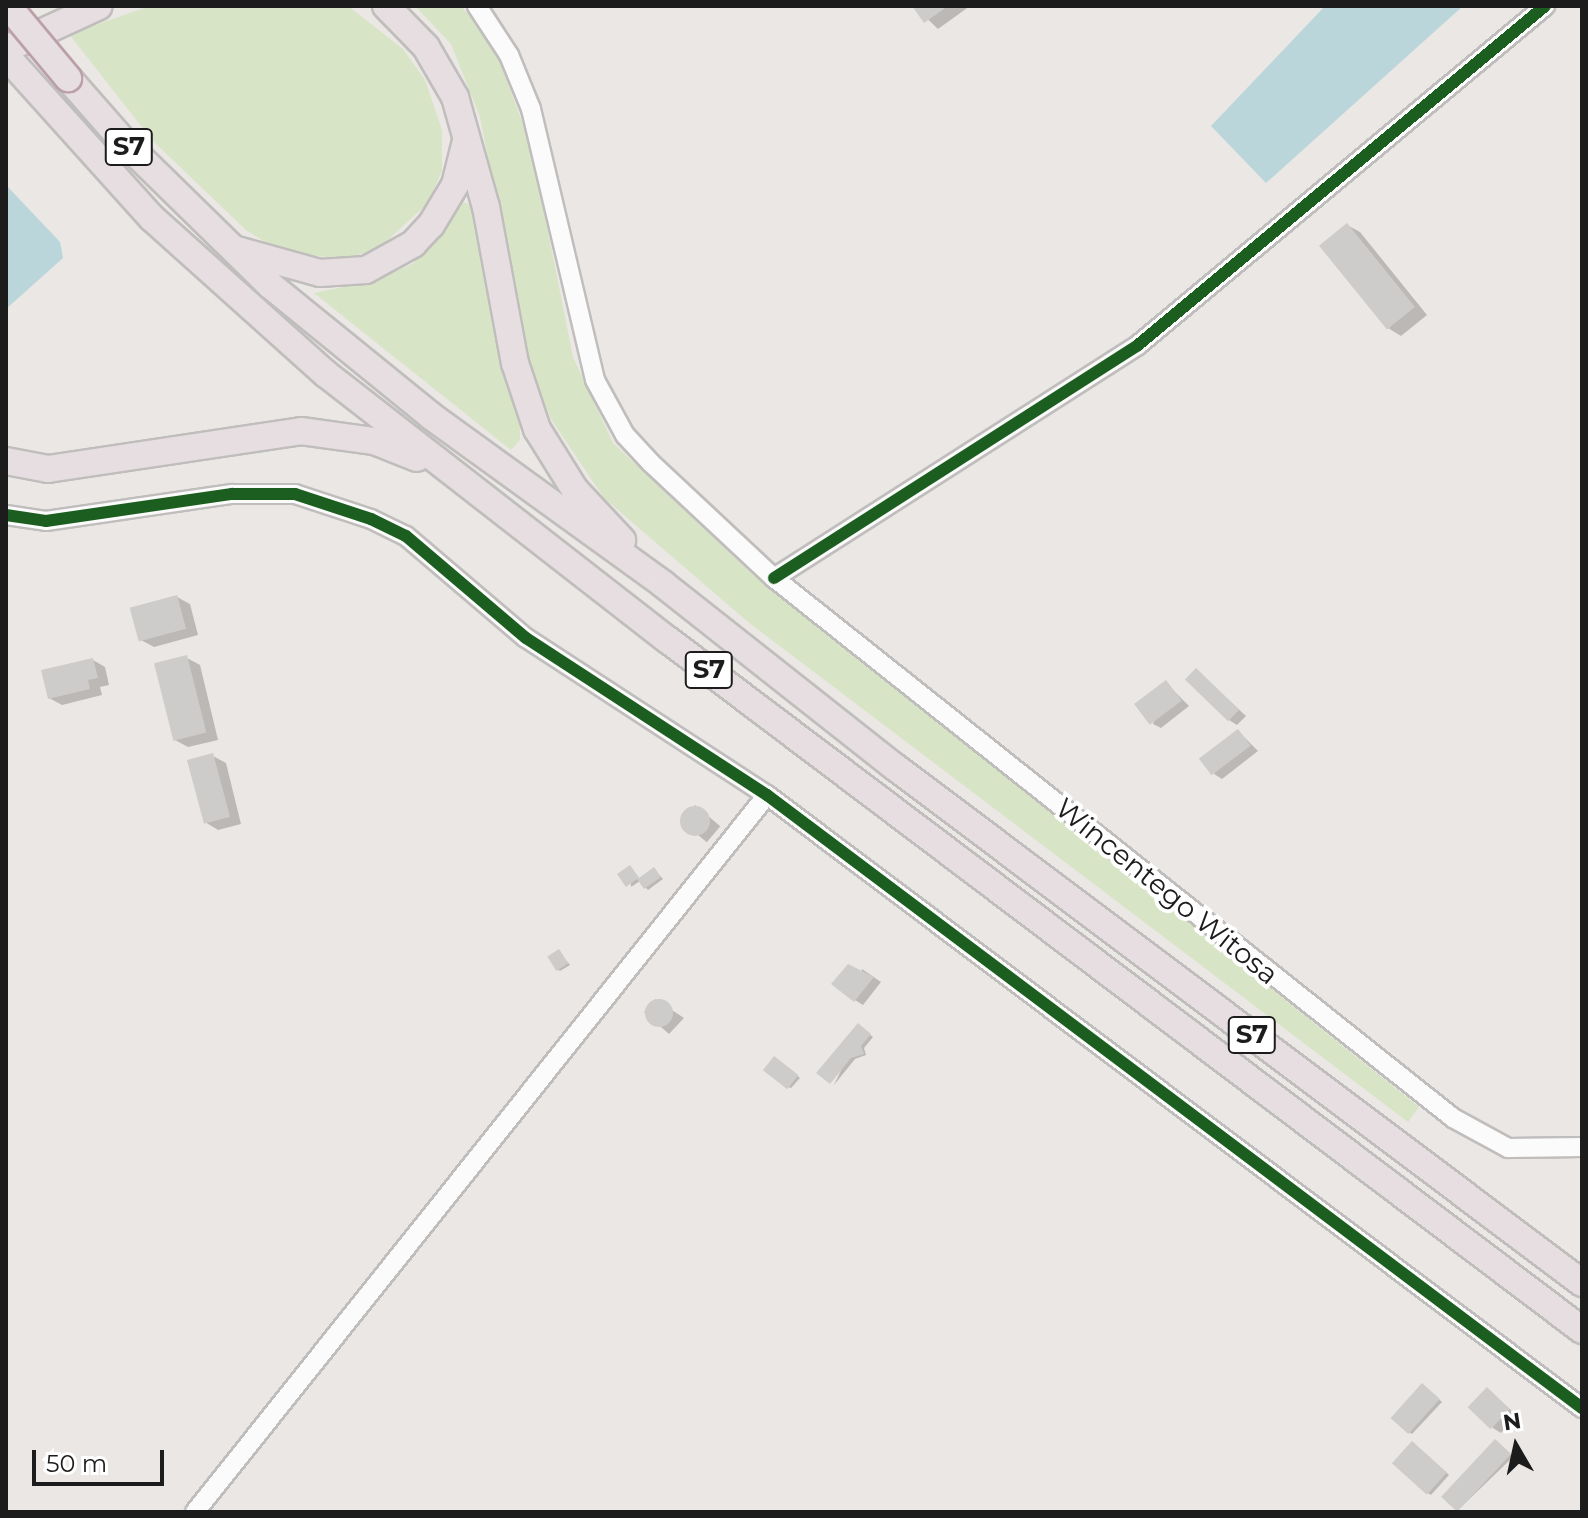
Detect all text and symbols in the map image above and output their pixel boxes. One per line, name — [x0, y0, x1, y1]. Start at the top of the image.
road number: S7 — [103, 125, 155, 169]
road number: S7 — [683, 648, 735, 692]
street label: Wincentego Witosa — [1049, 791, 1285, 991]
road number: S7 — [1226, 1013, 1278, 1057]
north arrow — [1476, 1406, 1556, 1486]
text: N — [1501, 1407, 1523, 1437]
scale bar — [36, 1434, 168, 1484]
text: 50 m — [46, 1449, 107, 1478]

